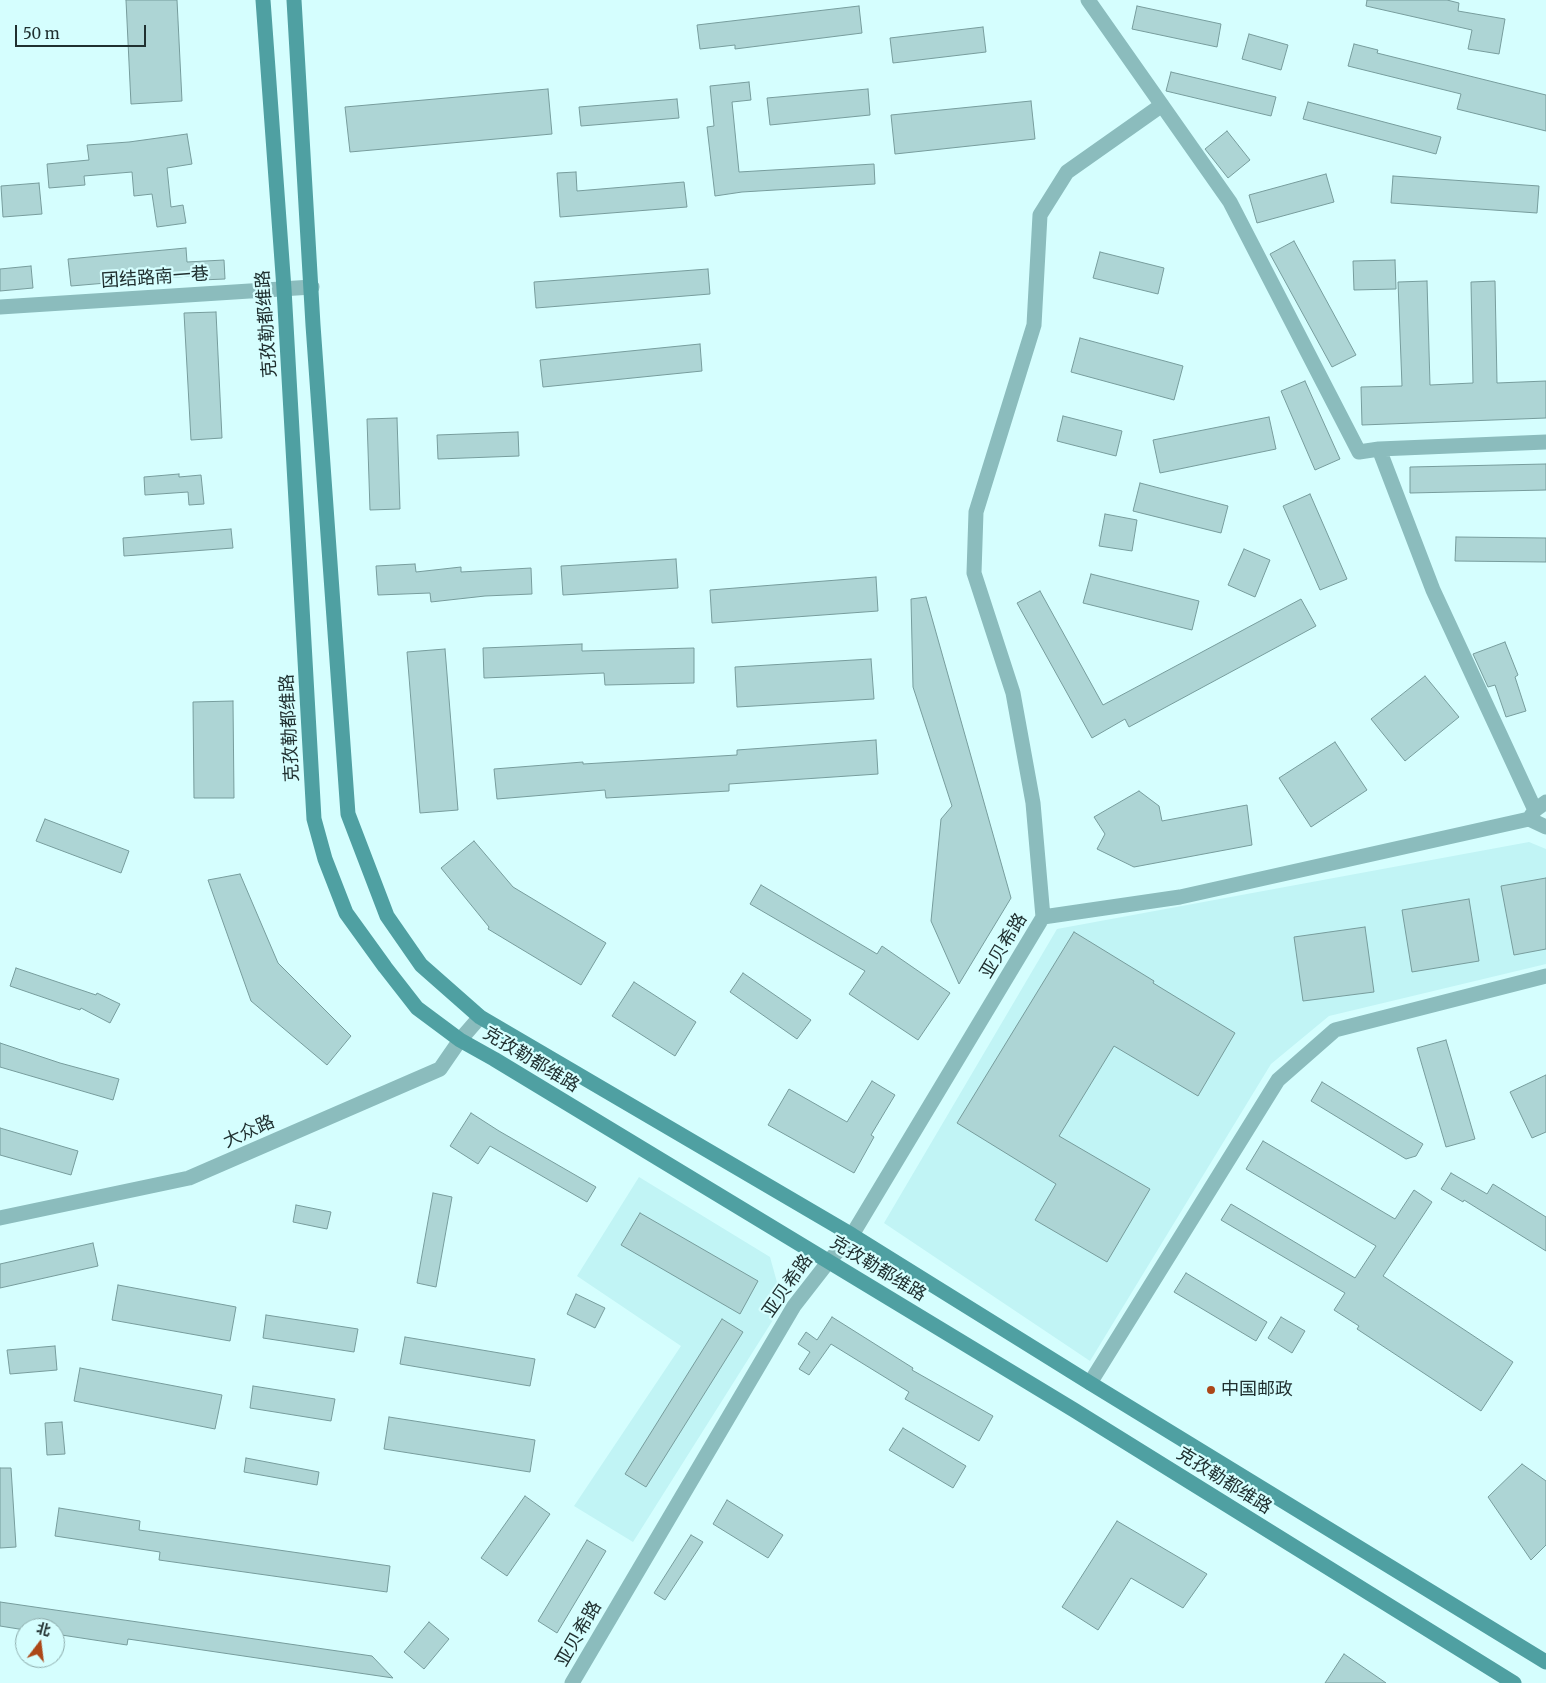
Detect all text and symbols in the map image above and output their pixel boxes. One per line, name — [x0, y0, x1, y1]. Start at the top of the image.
scale bar — [18, 15, 149, 47]
text: 50 m — [23, 24, 60, 43]
street label: 团结路南一巷 — [100, 263, 210, 293]
street label: 克孜勒都维路 — [252, 269, 282, 379]
street label: 克孜勒都维路 — [276, 674, 304, 782]
street label: 亚贝希路 — [976, 910, 1032, 982]
street label: 克孜勒都维路 — [479, 1023, 583, 1097]
street label: 大众路 — [220, 1111, 278, 1153]
street label: 克孜勒都维路 — [826, 1232, 930, 1306]
street label: 亚贝希路 — [759, 1250, 817, 1322]
place label: 中国邮政 — [1221, 1379, 1293, 1401]
marker: 中国邮政 — [1205, 1384, 1217, 1396]
street label: 克孜勒都维路 — [1172, 1443, 1276, 1519]
street label: 亚贝希路 — [552, 1597, 606, 1671]
north arrow — [15, 1618, 65, 1668]
text: 北 — [35, 1619, 53, 1640]

